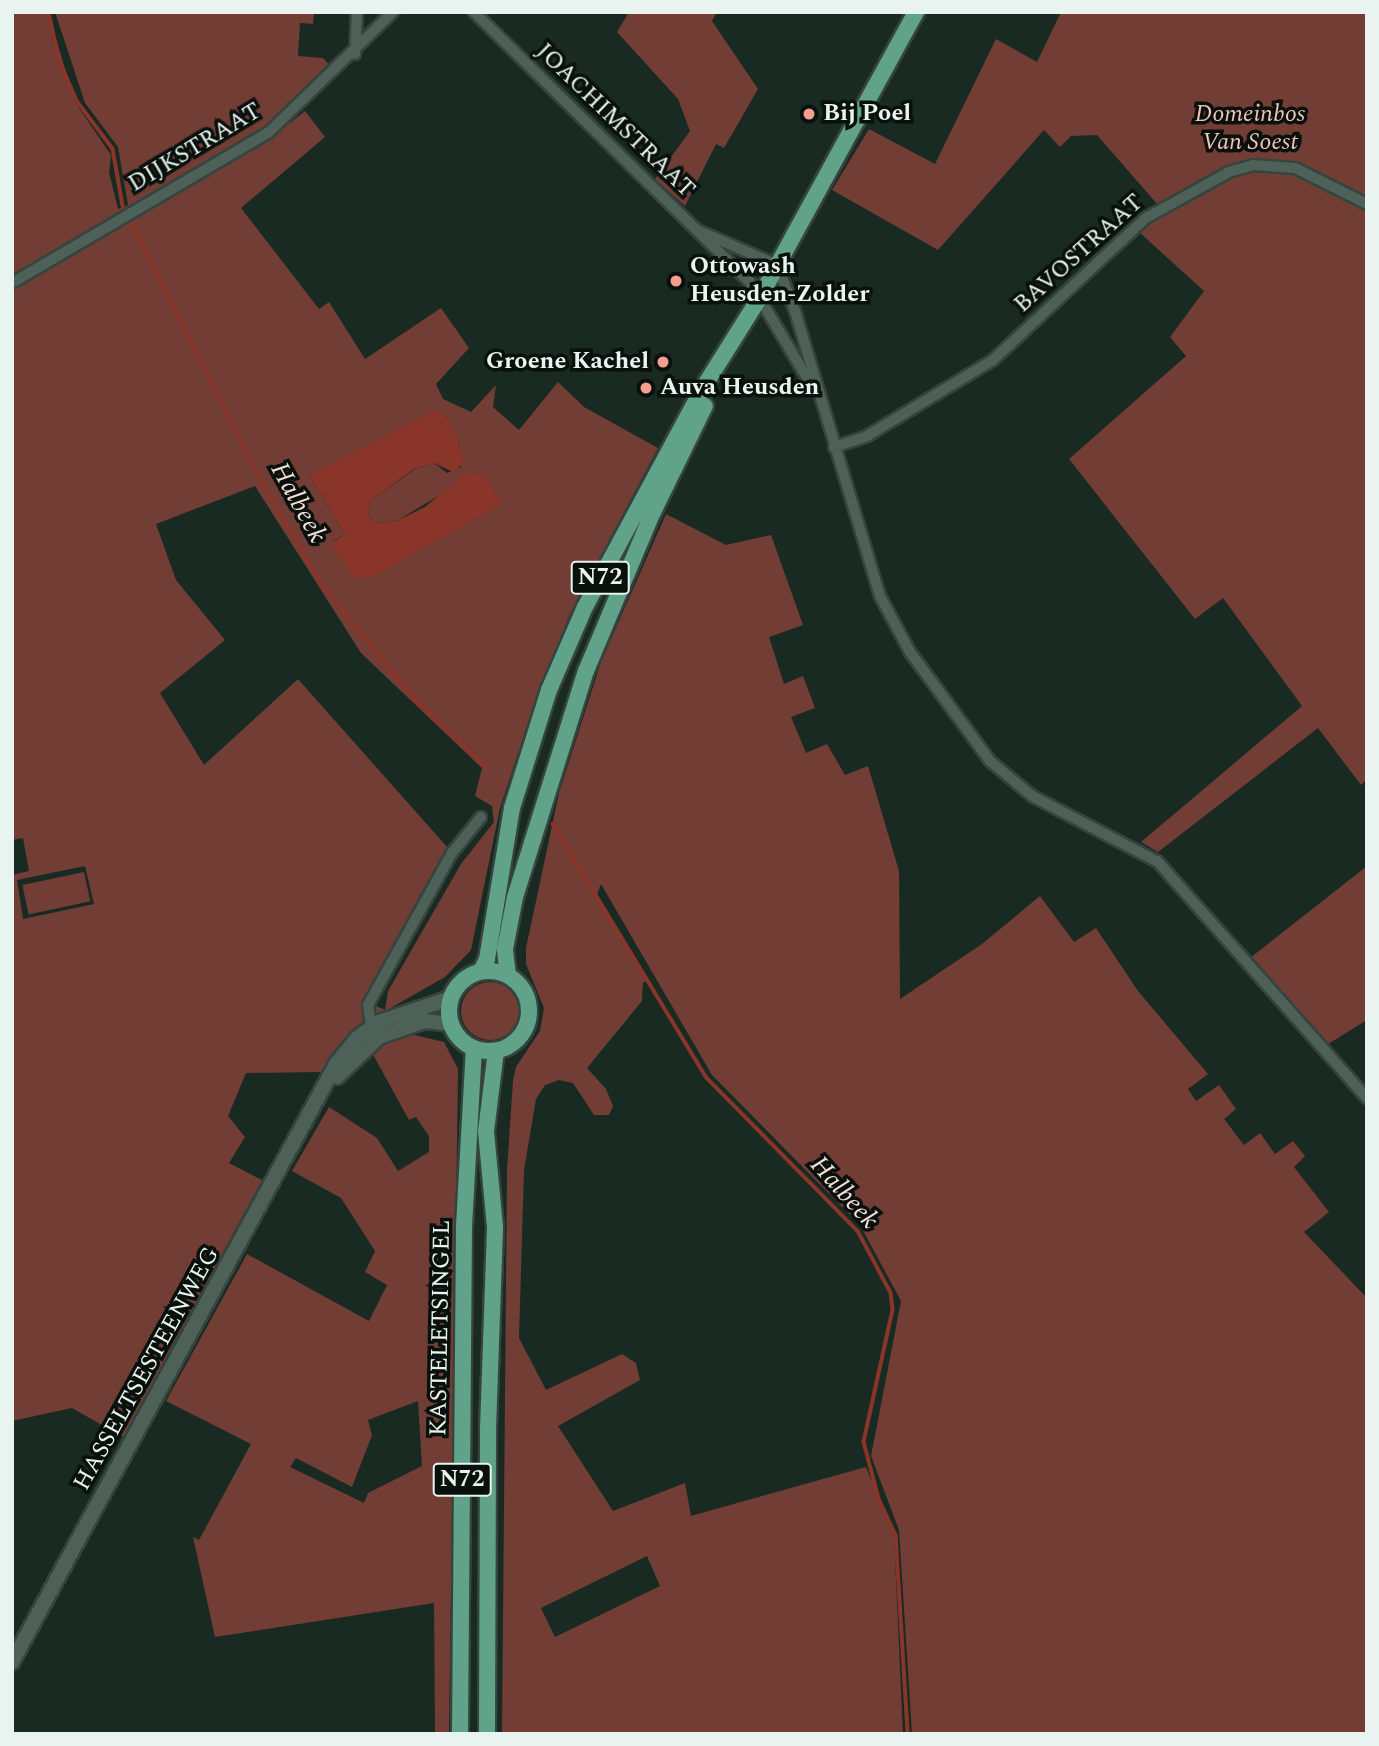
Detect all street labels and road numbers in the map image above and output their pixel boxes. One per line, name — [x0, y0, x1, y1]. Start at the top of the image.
street label: JOACHIMSTRAAT — [529, 38, 701, 204]
street label: DIJKSTRAAT — [123, 97, 267, 199]
street label: BAVOSTRAAT — [1009, 189, 1149, 319]
road number: N72 — [570, 558, 630, 598]
street label: KASTELETSINGEL — [425, 1220, 457, 1436]
street label: HASSELTSESTEENWEG — [68, 1242, 226, 1496]
road number: N72 — [432, 1460, 492, 1499]

